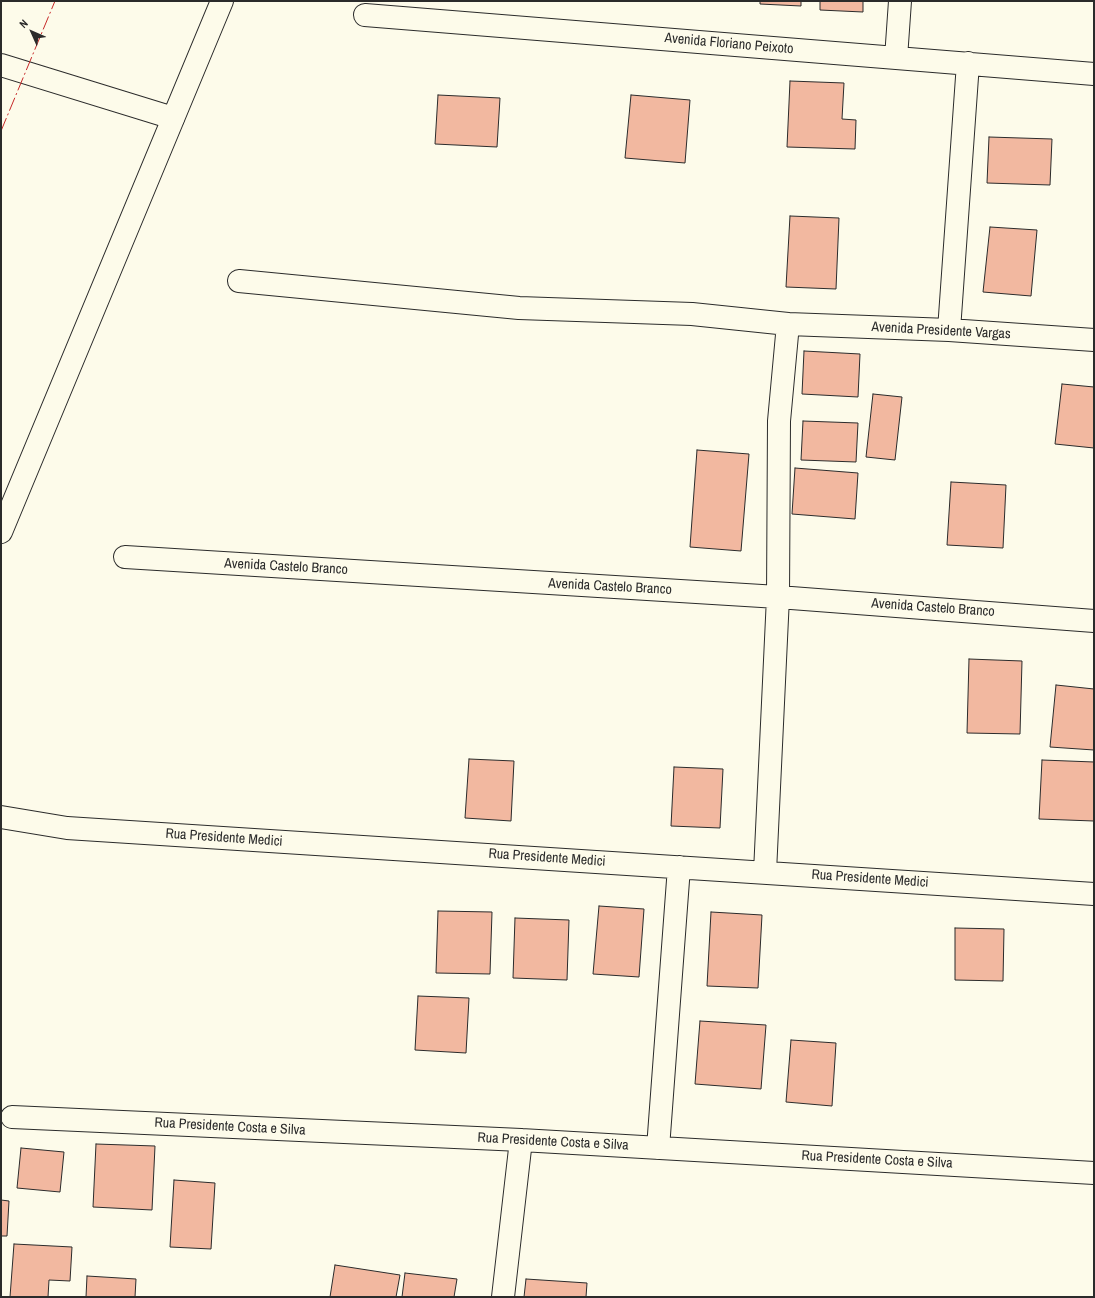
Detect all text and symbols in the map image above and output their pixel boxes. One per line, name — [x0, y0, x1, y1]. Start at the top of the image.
north arrow — [12, 12, 52, 52]
text: N — [16, 16, 31, 31]
street label: Avenida Floriano Peixoto — [664, 30, 794, 58]
street label: Avenida Presidente Vargas — [871, 319, 1011, 343]
street label: Avenida Castelo Branco — [224, 555, 348, 579]
street label: Avenida Castelo Branco — [548, 575, 672, 599]
street label: Avenida Castelo Branco — [871, 595, 995, 621]
street label: Rua Presidente Medici — [165, 826, 283, 850]
street label: Rua Presidente Medici — [488, 846, 606, 870]
street label: Rua Presidente Medici — [811, 867, 929, 891]
street label: Rua Presidente Costa e Silva — [154, 1115, 306, 1139]
street label: Rua Presidente Costa e Silva — [477, 1130, 629, 1154]
street label: Rua Presidente Costa e Silva — [801, 1148, 953, 1172]

